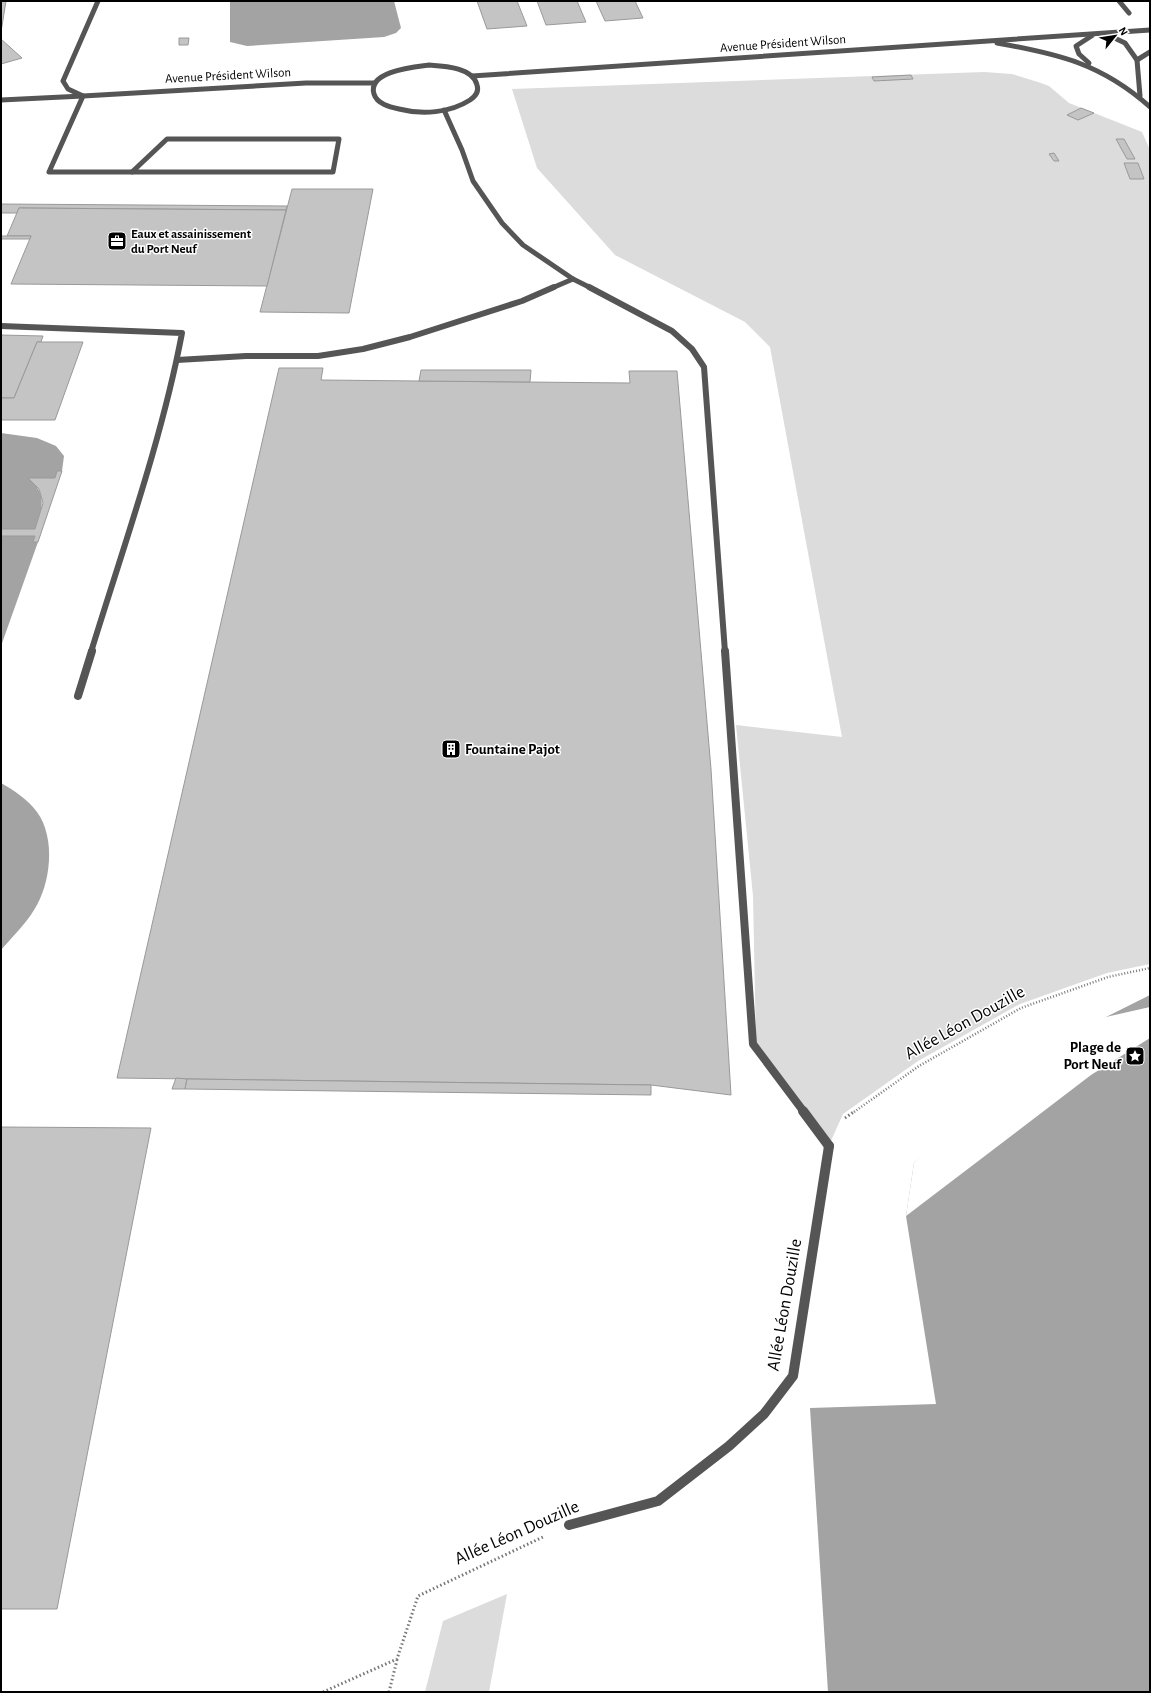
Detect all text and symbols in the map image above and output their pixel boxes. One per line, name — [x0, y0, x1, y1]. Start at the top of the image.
north arrow — [1095, 16, 1135, 56]
text: N — [1117, 25, 1130, 37]
street label: Avenue Président Wilson — [720, 33, 846, 55]
street label: Avenue Président Wilson — [165, 66, 291, 86]
place label: Eaux et assainissement du Port Neuf — [131, 228, 252, 256]
office icon: Eaux et assainissement du Port Neuf — [106, 230, 128, 252]
building icon: Fountaine Pajot — [440, 738, 462, 760]
place label: Fountaine Pajot — [465, 742, 560, 757]
street label: Allée Léon Douzille — [902, 983, 1028, 1063]
place label: Plage de Port Neuf — [1063, 1040, 1122, 1072]
place icon: Plage de Port Neuf — [1124, 1045, 1146, 1067]
street label: Allée Léon Douzille — [765, 1237, 805, 1373]
street label: Allée Léon Douzille — [452, 1498, 582, 1568]

